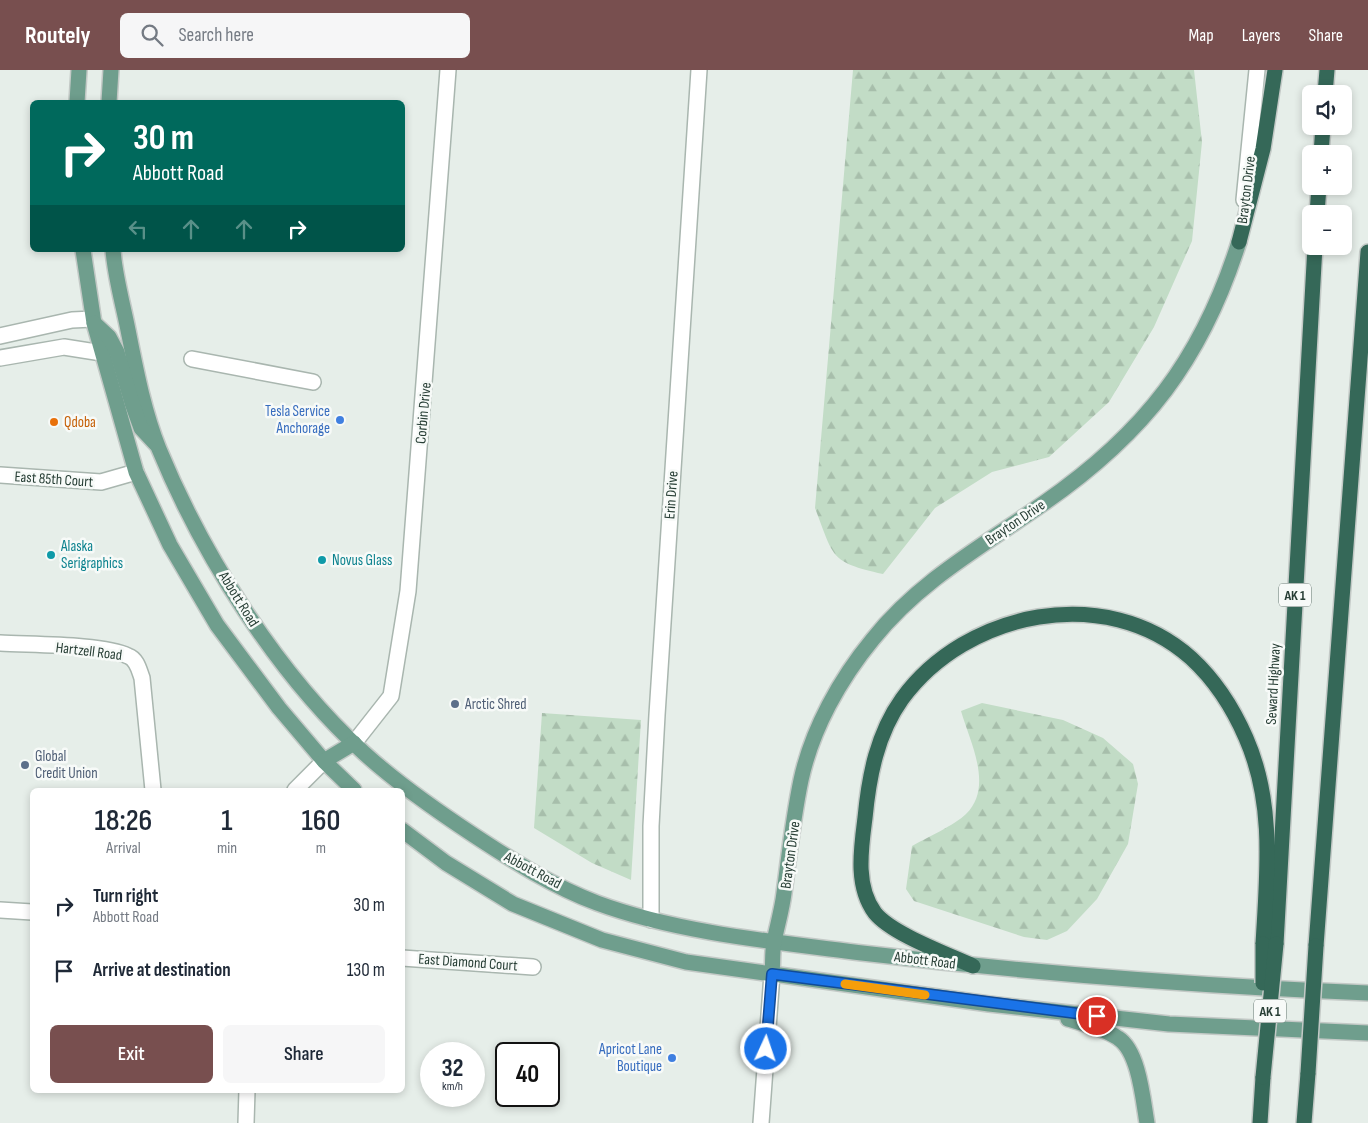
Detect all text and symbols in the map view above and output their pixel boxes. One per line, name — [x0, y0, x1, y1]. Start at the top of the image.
search box — [120, 13, 470, 58]
text: Routely — [25, 21, 90, 50]
icon: search — [138, 21, 166, 49]
text: Search here — [178, 24, 254, 47]
text: Map — [1189, 25, 1214, 46]
text: Layers — [1242, 25, 1281, 46]
text: Share — [1309, 25, 1343, 46]
map controls — [1302, 85, 1352, 255]
button: sound — [1302, 85, 1352, 135]
text: 30 m — [133, 117, 194, 160]
icon: right — [50, 120, 115, 185]
button: + — [1302, 145, 1352, 195]
street label: Brayton Drive — [1233, 155, 1260, 225]
text: Abbott Road — [133, 160, 224, 187]
button: − — [1302, 205, 1352, 255]
icon: left — [124, 215, 152, 243]
icon: ahead — [177, 215, 205, 243]
icon: ahead — [230, 215, 258, 243]
icon: right — [283, 215, 311, 243]
street label: Corbin Drive — [411, 381, 436, 445]
place label: Tesla Service Anchorage — [265, 402, 330, 438]
place label: Qdoba — [64, 413, 96, 432]
marker: Tesla Service Anchorage — [334, 414, 346, 426]
marker: Qdoba — [48, 416, 60, 428]
street label: East 85th Court — [14, 467, 94, 492]
street label: Erin Drive — [660, 470, 683, 520]
street label: Brayton Drive — [982, 496, 1049, 549]
place label: Alaska Serigraphics — [60, 537, 123, 573]
marker: Alaska Serigraphics — [45, 549, 57, 561]
place label: Novus Glass — [332, 551, 392, 570]
marker: Novus Glass — [316, 554, 328, 566]
street label: Abbott Road — [214, 567, 263, 631]
road number: AK 1 — [1279, 584, 1311, 606]
street label: Hartzell Road — [55, 638, 123, 665]
street label: Seward Highway — [1262, 643, 1285, 725]
place label: Arctic Shred — [464, 695, 527, 714]
marker: Arctic Shred — [449, 698, 461, 710]
place label: Global Credit Union — [35, 747, 98, 783]
marker: Global Credit Union — [19, 759, 31, 771]
text: 18:26 — [95, 803, 152, 839]
text: 1 — [221, 803, 233, 839]
text: 160 — [302, 803, 340, 839]
street label: Brayton Drive — [776, 820, 805, 890]
text: Arrival — [106, 839, 141, 858]
text: min — [217, 839, 237, 858]
text: m — [316, 839, 326, 858]
street label: Abbott Road — [500, 847, 565, 893]
text: Turn right — [93, 885, 158, 908]
icon: right — [50, 892, 78, 920]
text: 30 m — [353, 894, 385, 917]
text: Abbott Road — [93, 908, 159, 927]
street label: Abbott Road — [892, 947, 957, 974]
street label: East Diamond Court — [418, 950, 519, 975]
icon: arrive — [50, 957, 78, 985]
text: Arrive at destination — [93, 959, 231, 982]
text: 130 m — [347, 959, 385, 982]
pin — [1076, 995, 1118, 1037]
road number: AK 1 — [1254, 999, 1286, 1022]
icon: arrive — [1083, 1002, 1111, 1030]
position arrow — [739, 1022, 791, 1074]
button: Exit — [50, 1025, 213, 1083]
button: Share — [223, 1025, 385, 1083]
place label: Apricot Lane Boutique — [598, 1040, 662, 1076]
speed limit sign: 40 — [495, 1042, 560, 1107]
marker: Apricot Lane Boutique — [666, 1052, 678, 1064]
text: 32 — [441, 1053, 464, 1084]
text: km/h — [442, 1079, 463, 1094]

